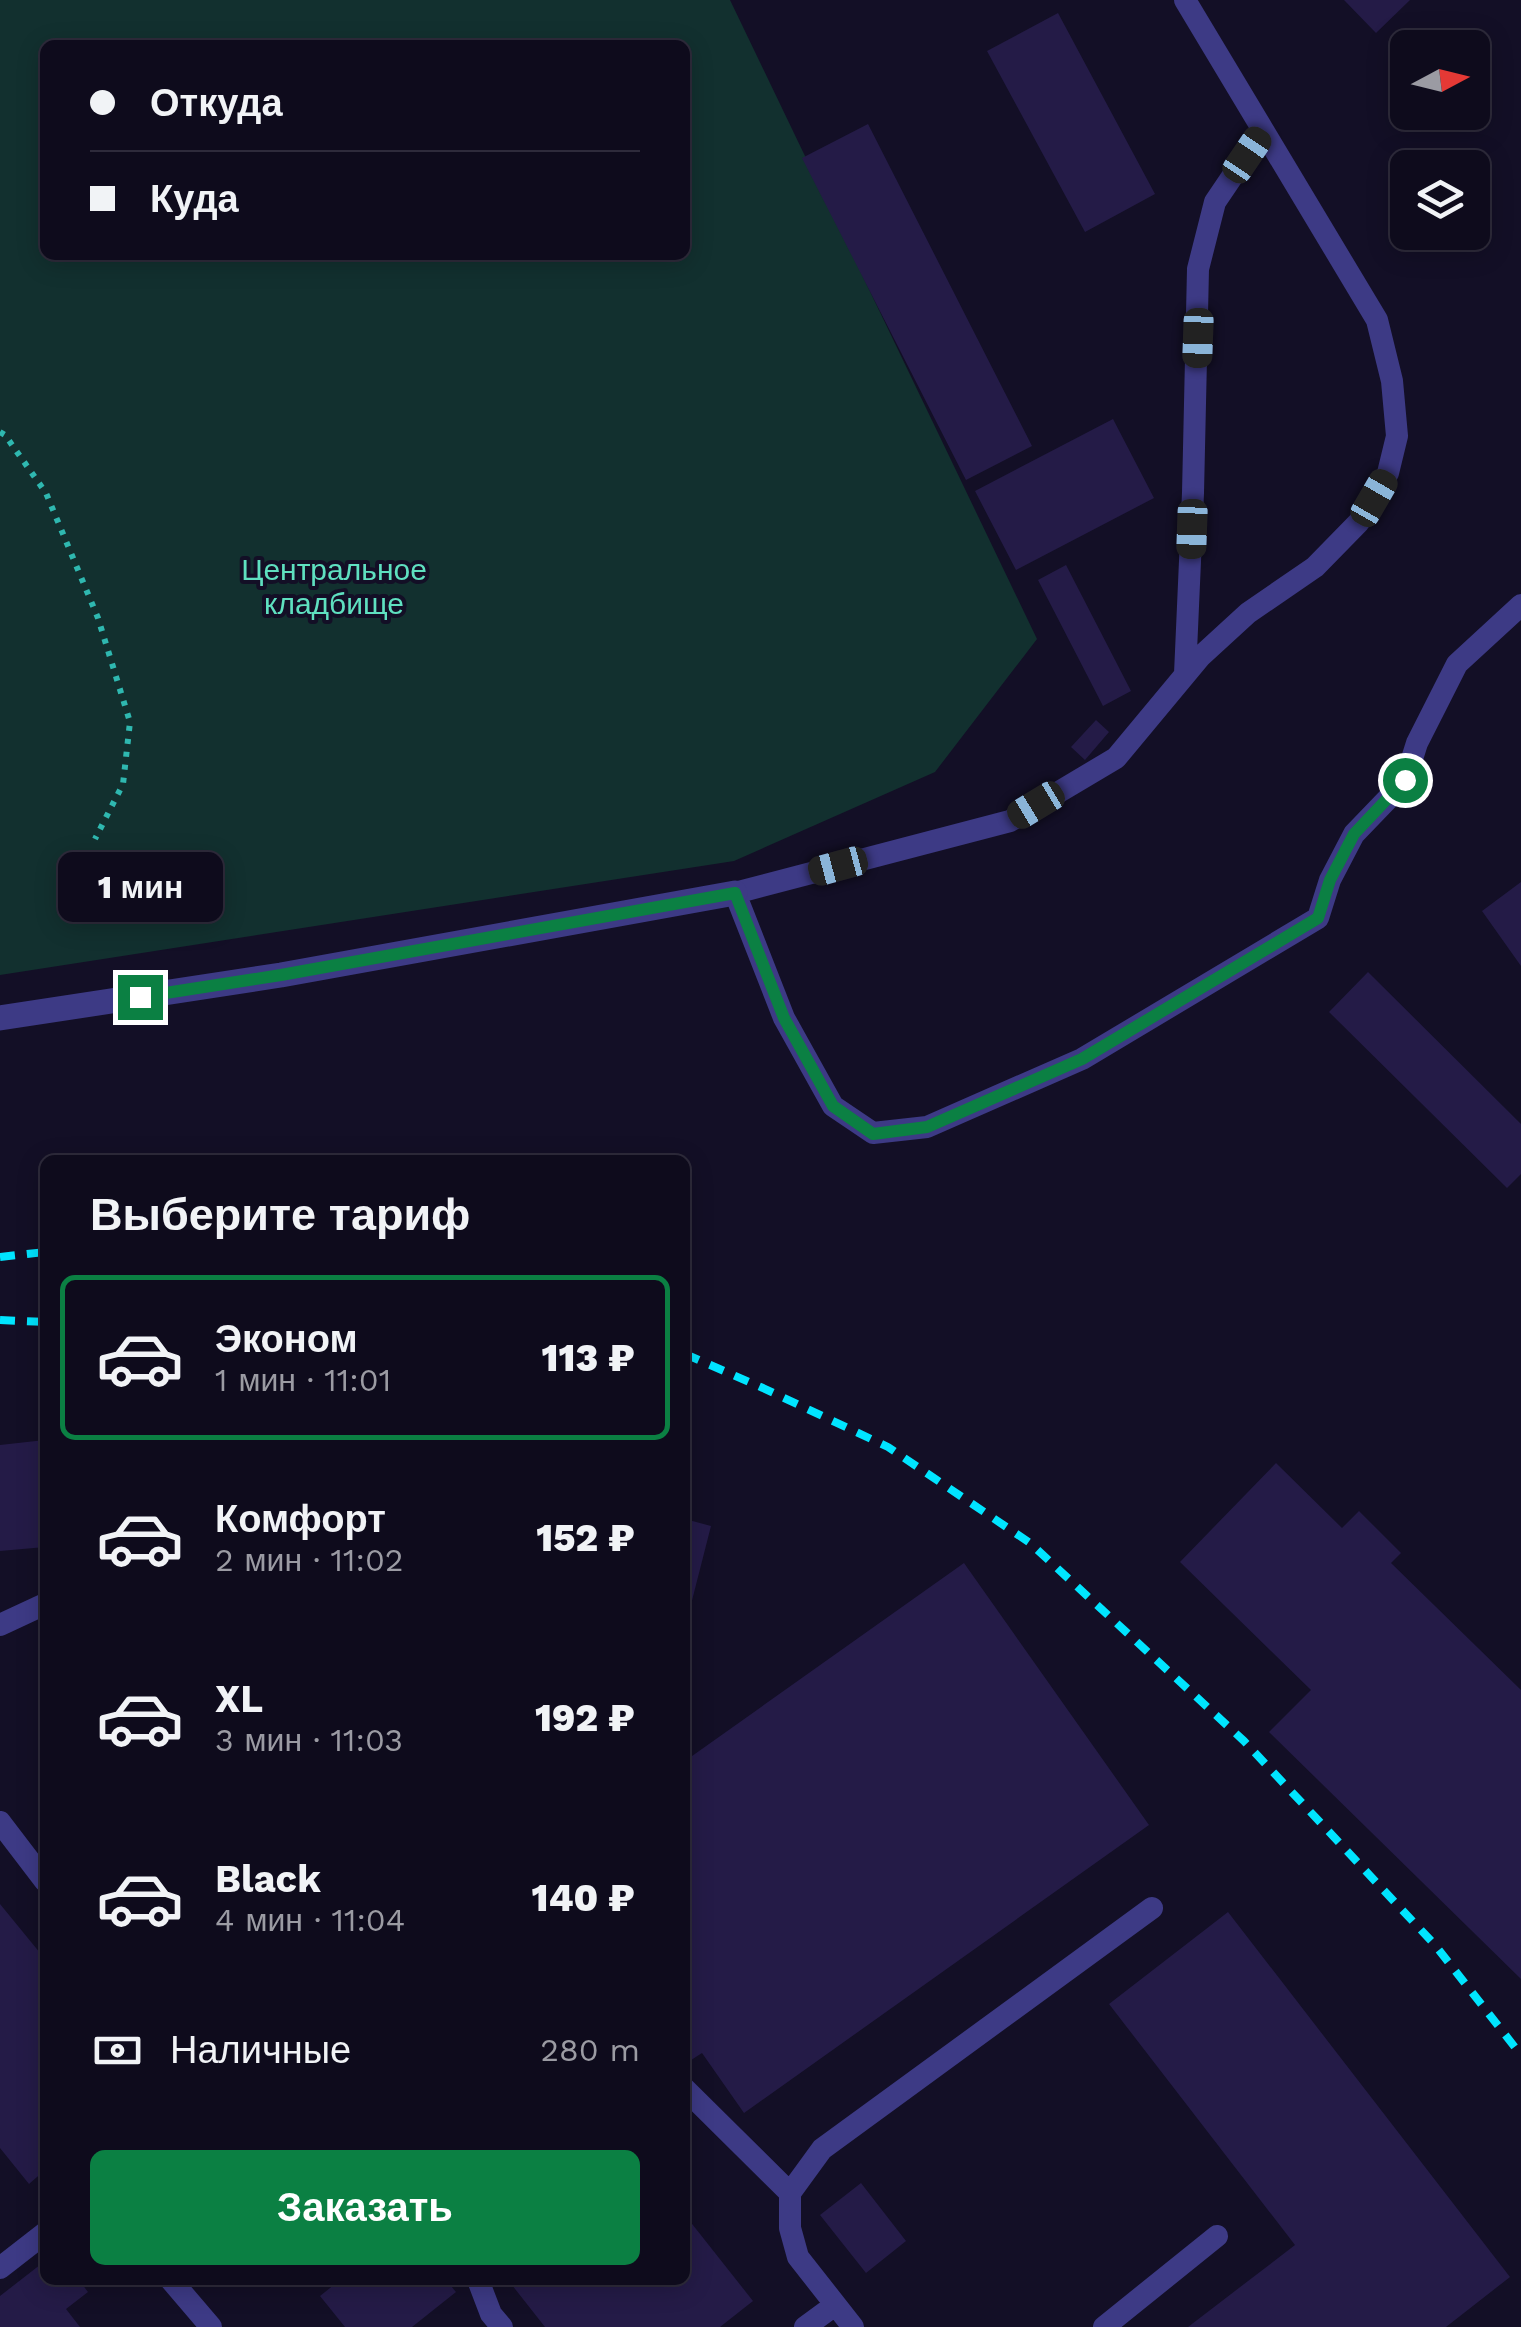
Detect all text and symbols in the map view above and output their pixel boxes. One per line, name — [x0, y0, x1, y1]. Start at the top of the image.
north arrow — [1390, 30, 1490, 130]
map controls — [1390, 30, 1490, 250]
text: Откуда — [150, 81, 283, 125]
car — [1218, 122, 1276, 188]
button: layers — [1390, 150, 1490, 250]
text: Куда — [150, 177, 239, 221]
car — [1182, 307, 1214, 369]
car — [1346, 465, 1402, 531]
car — [1176, 498, 1208, 560]
park label: Центральное кладбище — [241, 552, 427, 621]
route start — [1383, 758, 1428, 803]
car — [1003, 777, 1069, 833]
car — [805, 844, 871, 888]
callout: 1 мин — [58, 852, 222, 922]
text: 1 мин — [98, 868, 183, 906]
route end — [118, 975, 163, 1020]
text: Выберите тариф — [90, 1188, 470, 1241]
icon: car — [95, 1313, 185, 1403]
text: Эконом — [215, 1317, 358, 1361]
text: 113 ₽ — [542, 1336, 635, 1380]
text: 1 мин · 11:01 — [215, 1361, 391, 1399]
icon: car — [95, 1493, 185, 1583]
text: Комфорт — [215, 1497, 386, 1541]
text: 152 ₽ — [536, 1516, 635, 1560]
text: 2 мин · 11:02 — [215, 1541, 404, 1579]
icon: car — [95, 1673, 185, 1763]
text: XL — [215, 1677, 263, 1721]
text: 192 ₽ — [535, 1696, 635, 1740]
text: 3 мин · 11:03 — [215, 1721, 403, 1759]
icon: car — [95, 1853, 185, 1943]
text: Black — [215, 1857, 321, 1901]
text: 140 ₽ — [531, 1876, 635, 1920]
text: 4 мин · 11:04 — [215, 1901, 405, 1939]
icon: cash — [90, 2023, 145, 2078]
text: Наличные — [170, 2028, 351, 2072]
text: 280 m — [540, 2031, 640, 2069]
button: Заказать — [90, 2150, 640, 2265]

